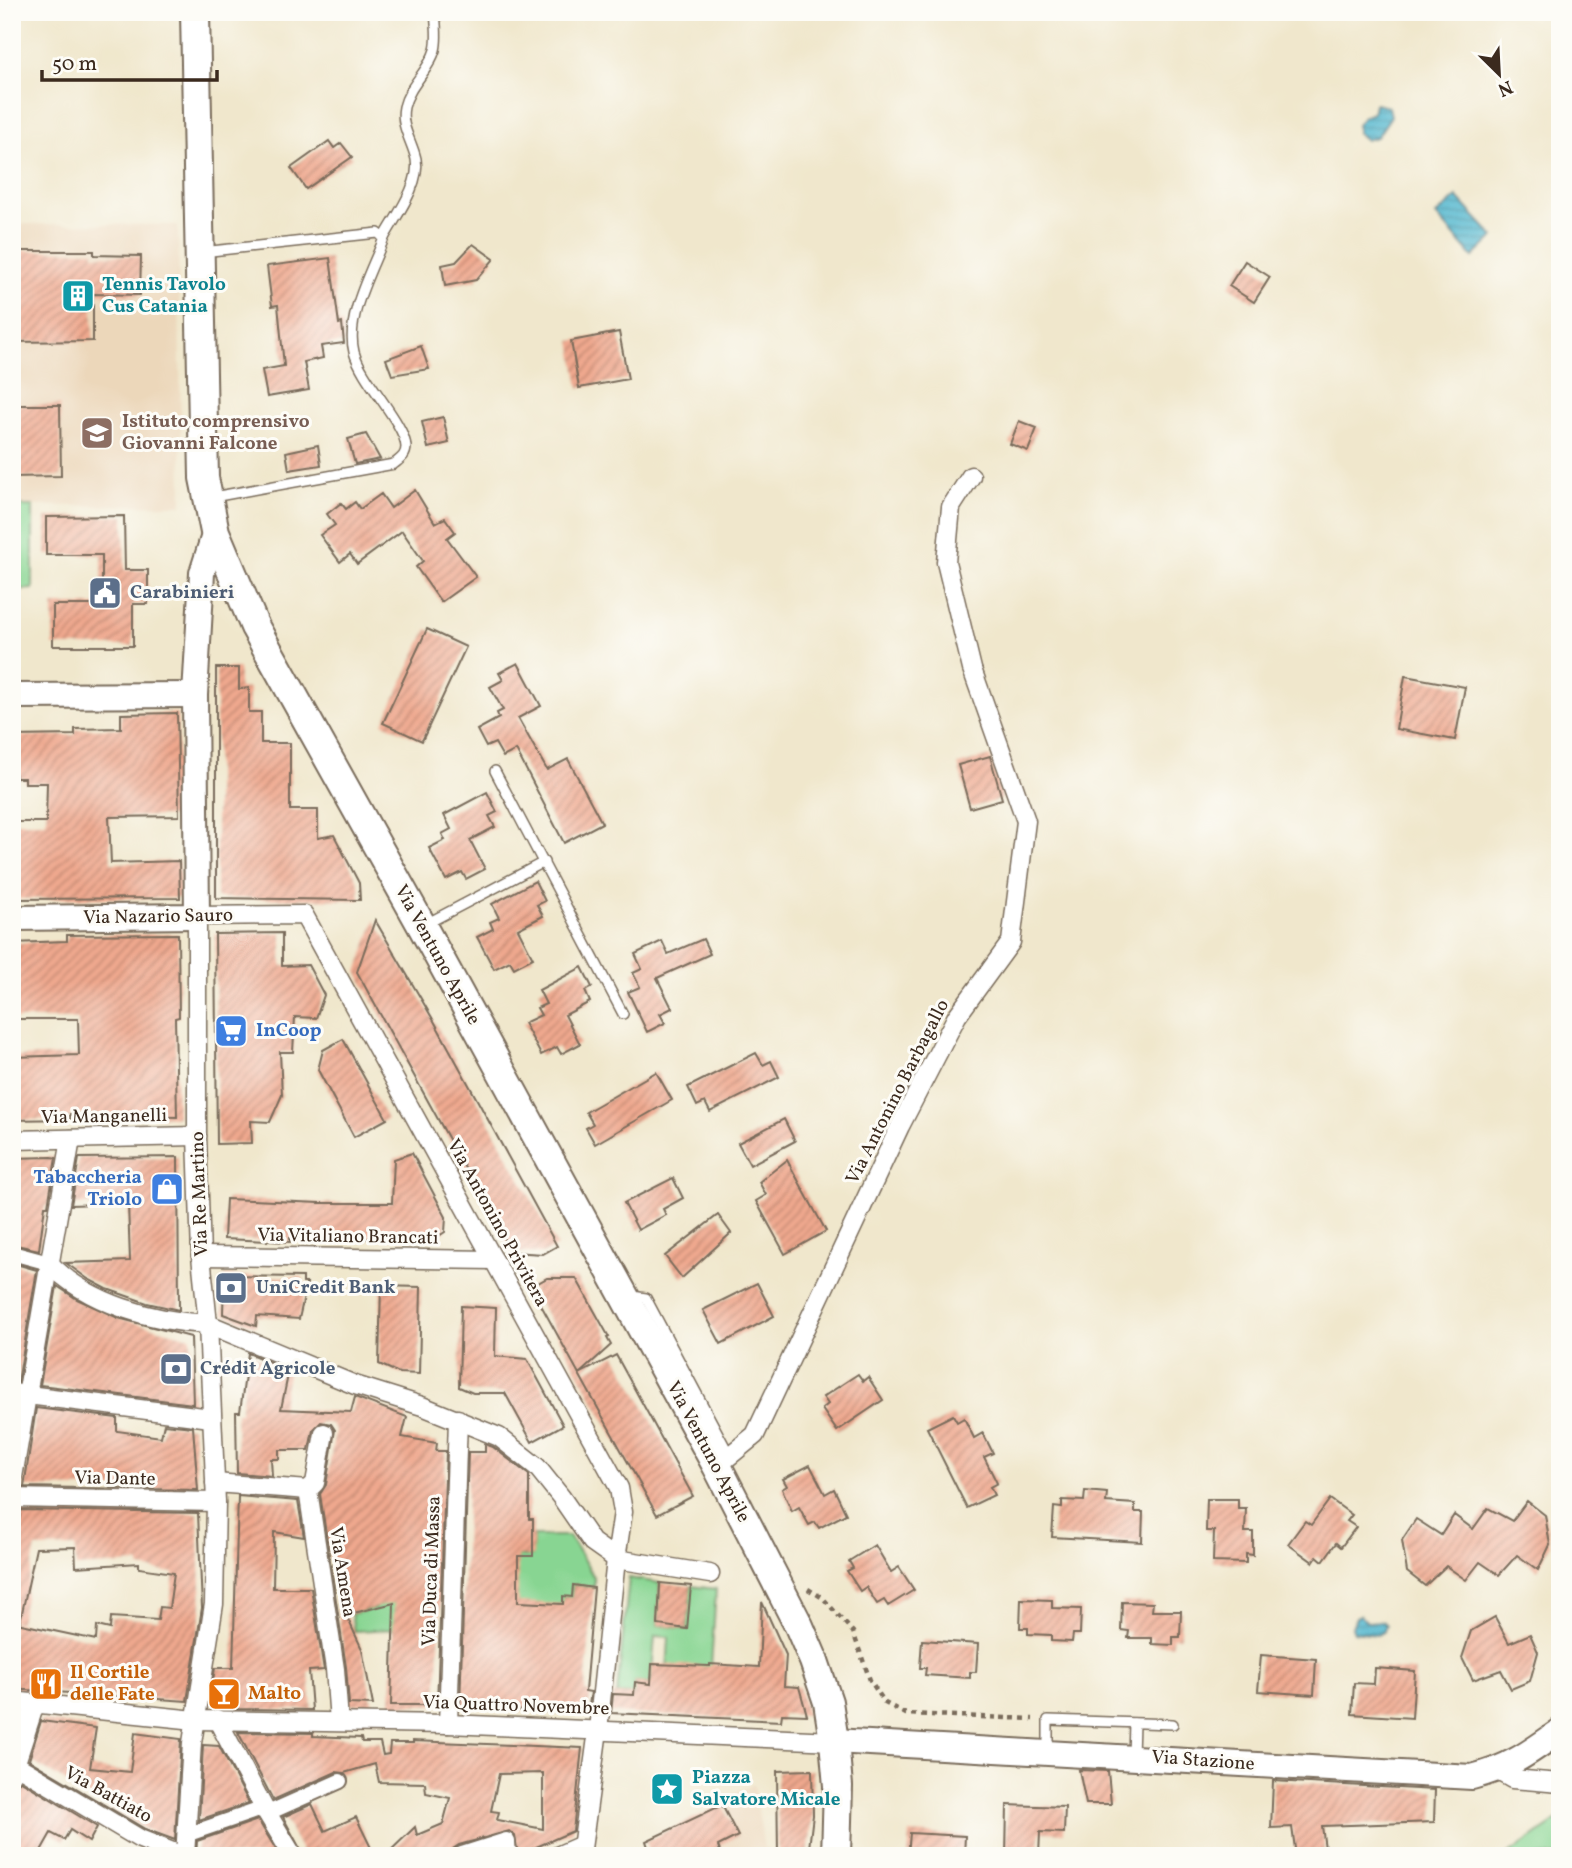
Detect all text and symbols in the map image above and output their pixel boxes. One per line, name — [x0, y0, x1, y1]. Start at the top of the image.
scale bar — [42, 38, 217, 82]
north arrow — [1464, 38, 1534, 108]
text: 50 m — [52, 50, 97, 79]
text: N — [1493, 73, 1517, 102]
place label: Tennis Tavolo Cus Catania — [102, 272, 226, 320]
building icon: Tennis Tavolo Cus Catania — [59, 277, 97, 315]
place label: Istituto comprensivo Giovanni Falcone — [122, 409, 310, 457]
school or university icon: Istituto comprensivo Giovanni Falcone — [78, 414, 116, 452]
public building icon: Carabinieri — [86, 574, 124, 612]
place label: Carabinieri — [130, 580, 235, 606]
street label: Via Ventuno Aprile — [388, 880, 486, 1030]
street label: Via Nazario Sauro — [83, 903, 233, 931]
street label: Via Antonino Barbagallo — [840, 995, 956, 1189]
supermarket icon: InCoop — [212, 1012, 250, 1050]
place label: InCoop — [256, 1018, 322, 1044]
street label: Via Manganelli — [41, 1103, 168, 1131]
street label: Via Re Martino — [185, 1131, 215, 1257]
street label: Via Antonino Privitera — [440, 1134, 554, 1312]
place label: Tabaccheria Triolo — [33, 1165, 142, 1213]
shop icon: Tabaccheria Triolo — [148, 1170, 186, 1208]
street label: Via Vitaliano Brancati — [257, 1222, 439, 1252]
bank icon: UniCredit Bank — [212, 1269, 250, 1307]
place label: UniCredit Bank — [256, 1275, 396, 1301]
bank icon: Crédit Agricole — [157, 1350, 195, 1388]
place label: Crédit Agricole — [200, 1356, 336, 1382]
street label: Via Ventuno Aprile — [660, 1377, 756, 1527]
street label: Via Dante — [74, 1465, 156, 1493]
street label: Via Duca di Massa — [416, 1495, 448, 1647]
street label: Via Amena — [322, 1525, 362, 1619]
place label: Il Cortile delle Fate — [70, 1660, 155, 1708]
restaurant icon: Il Cortile delle Fate — [27, 1665, 65, 1703]
bar icon: Malto — [205, 1675, 243, 1713]
place label: Malto — [248, 1681, 301, 1707]
street label: Via Quattro Novembre — [422, 1690, 610, 1722]
street label: Via Stazione — [1151, 1744, 1255, 1778]
street label: Via Battiato — [59, 1760, 157, 1830]
place label: Piazza Salvatore Micale — [692, 1765, 841, 1813]
place icon: Piazza Salvatore Micale — [648, 1770, 686, 1808]

